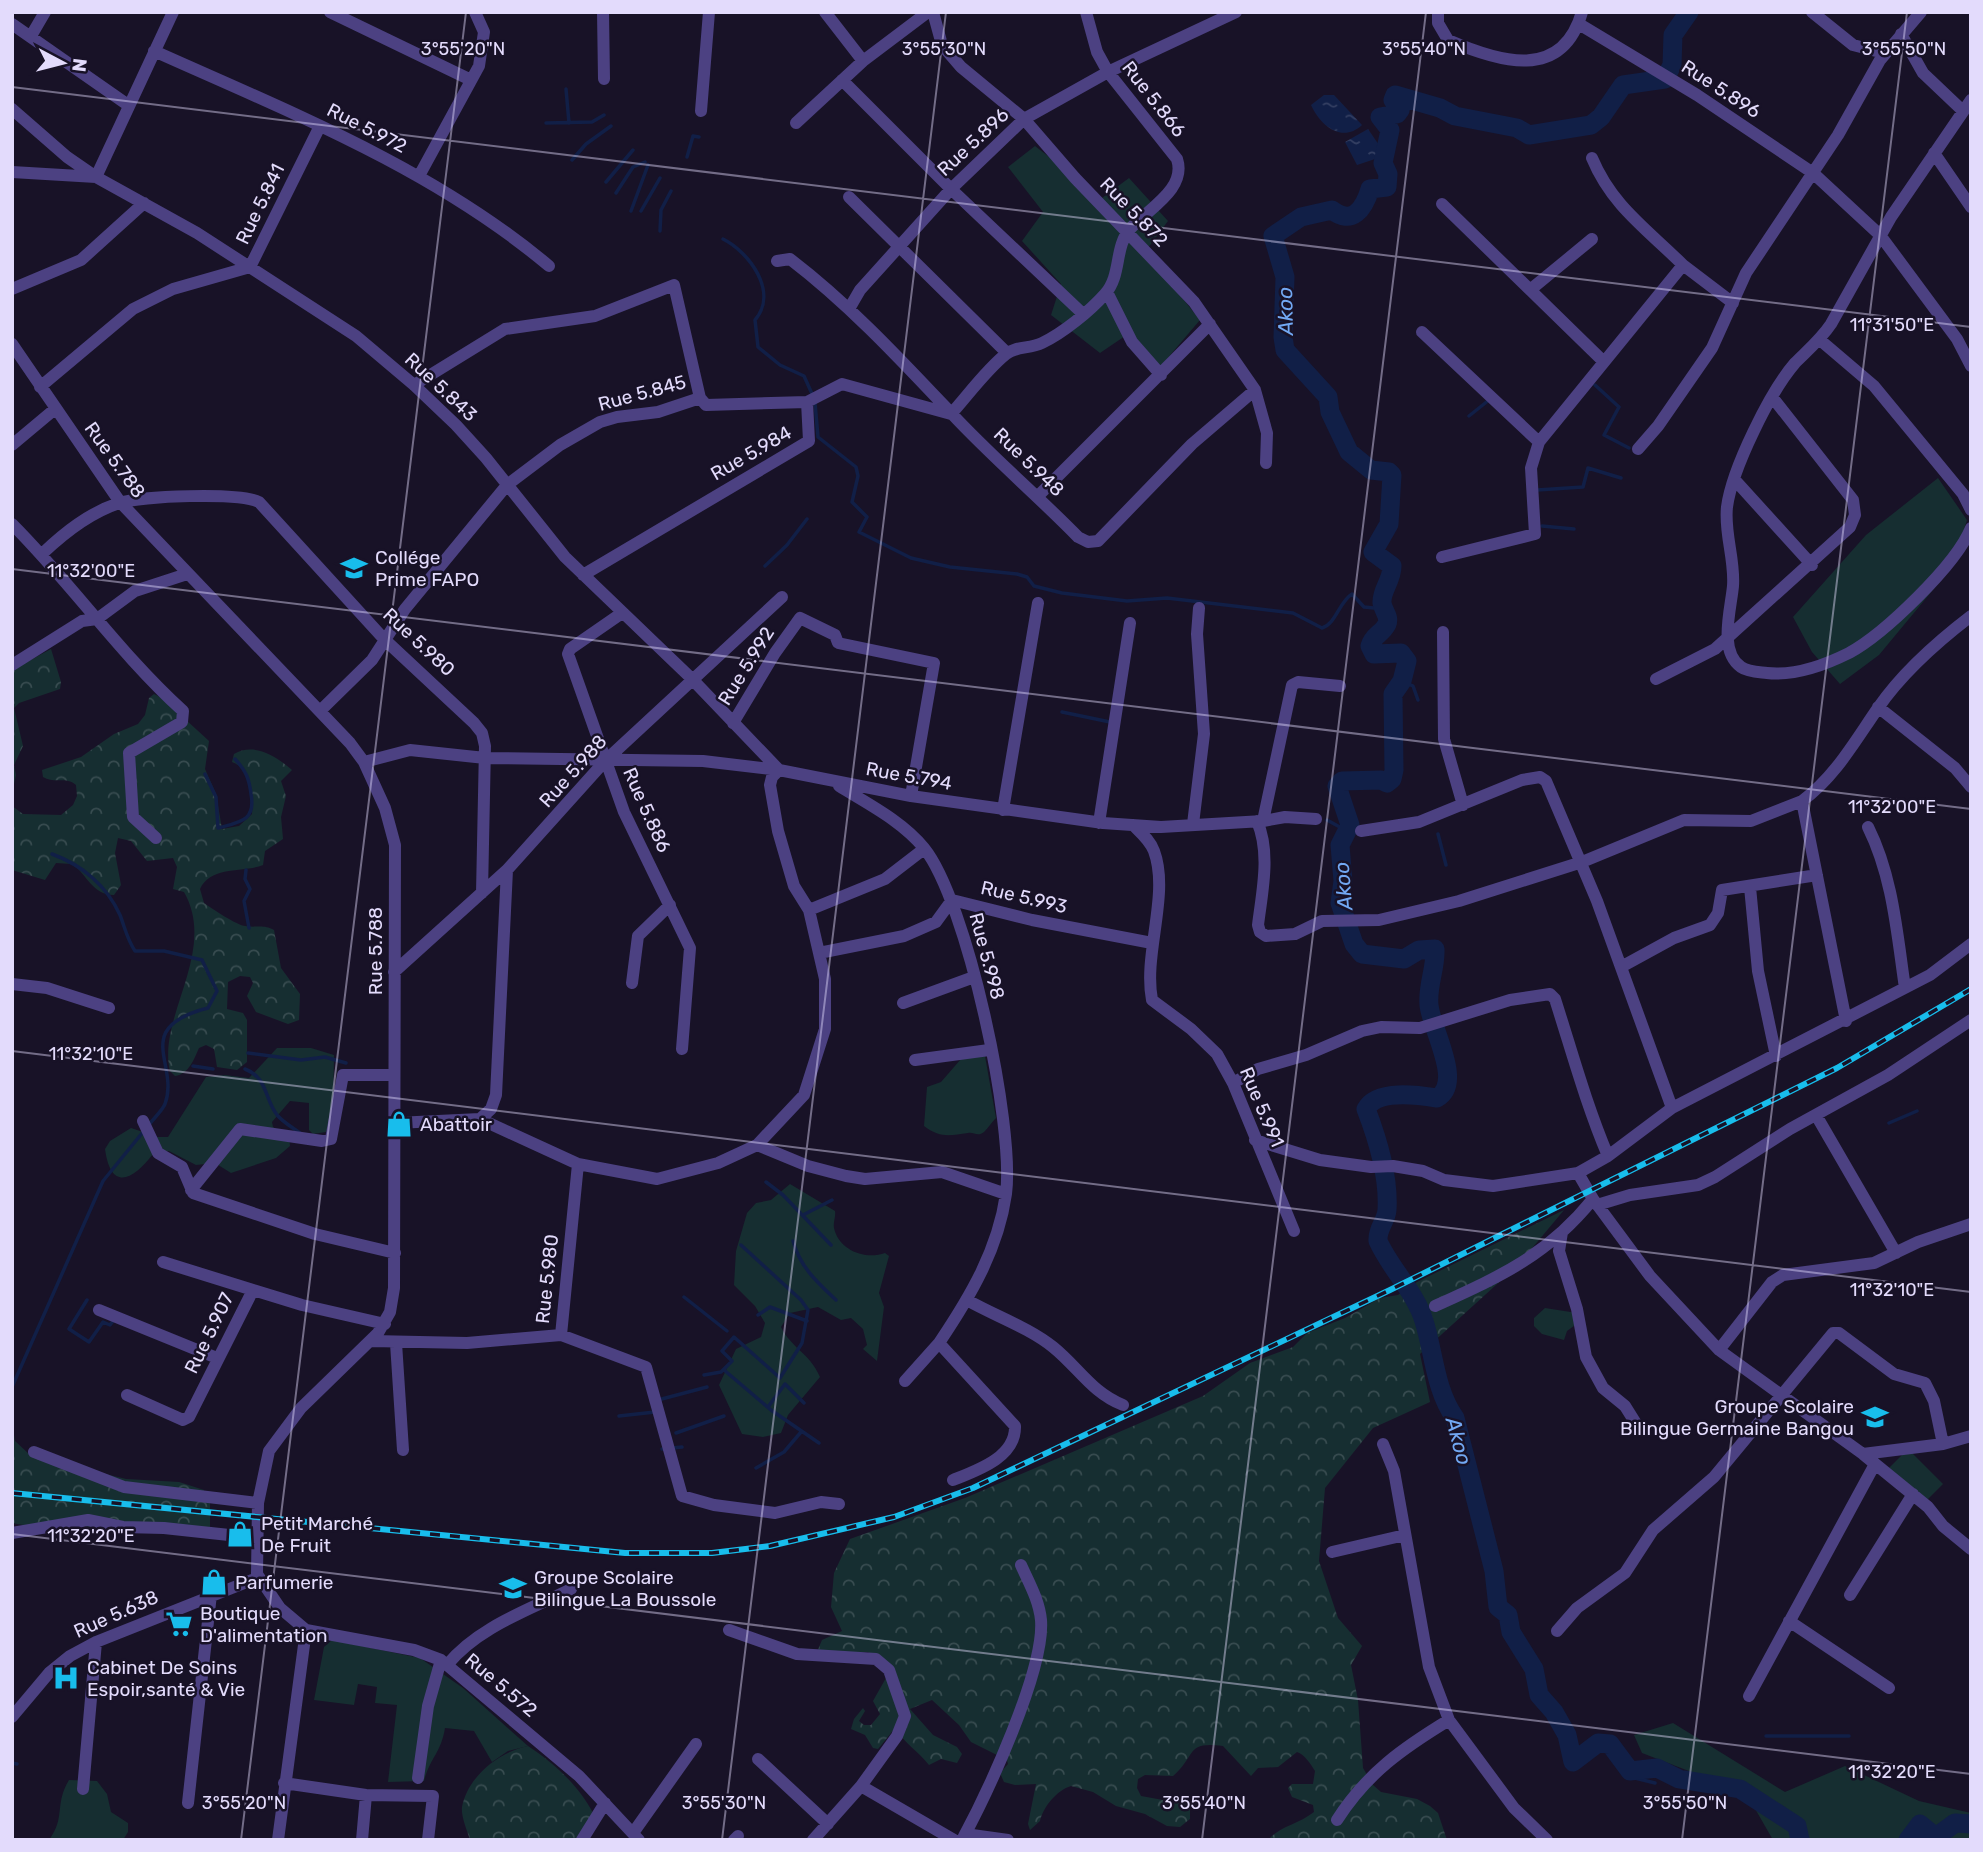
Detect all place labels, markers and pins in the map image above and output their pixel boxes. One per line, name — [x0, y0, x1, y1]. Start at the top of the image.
place label: Collége Prime FAPO — [375, 546, 479, 591]
school or university icon: Collége Prime FAPO — [339, 553, 369, 583]
shop icon: Abattoir — [384, 1109, 414, 1139]
place label: Abattoir — [420, 1113, 493, 1136]
place label: Groupe Scolaire Bilingue Germaine Bangou — [1620, 1395, 1854, 1440]
school or university icon: Groupe Scolaire Bilingue Germaine Bangou — [1860, 1402, 1890, 1432]
place label: Petit Marché De Fruit — [261, 1512, 373, 1557]
shop icon: Petit Marché De Fruit — [225, 1519, 255, 1549]
place label: Groupe Scolaire Bilingue La Boussole — [534, 1566, 717, 1611]
shop icon: Parfumerie — [199, 1567, 229, 1597]
place label: Parfumerie — [235, 1571, 333, 1594]
school or university icon: Groupe Scolaire Bilingue La Boussole — [498, 1573, 528, 1603]
place label: Boutique D'alimentation — [200, 1602, 328, 1647]
supermarket icon: Boutique D'alimentation — [164, 1609, 194, 1639]
place label: Cabinet De Soins Espoir,santé & Vie — [87, 1656, 245, 1701]
hospital icon: Cabinet De Soins Espoir,santé & Vie — [51, 1663, 81, 1693]

